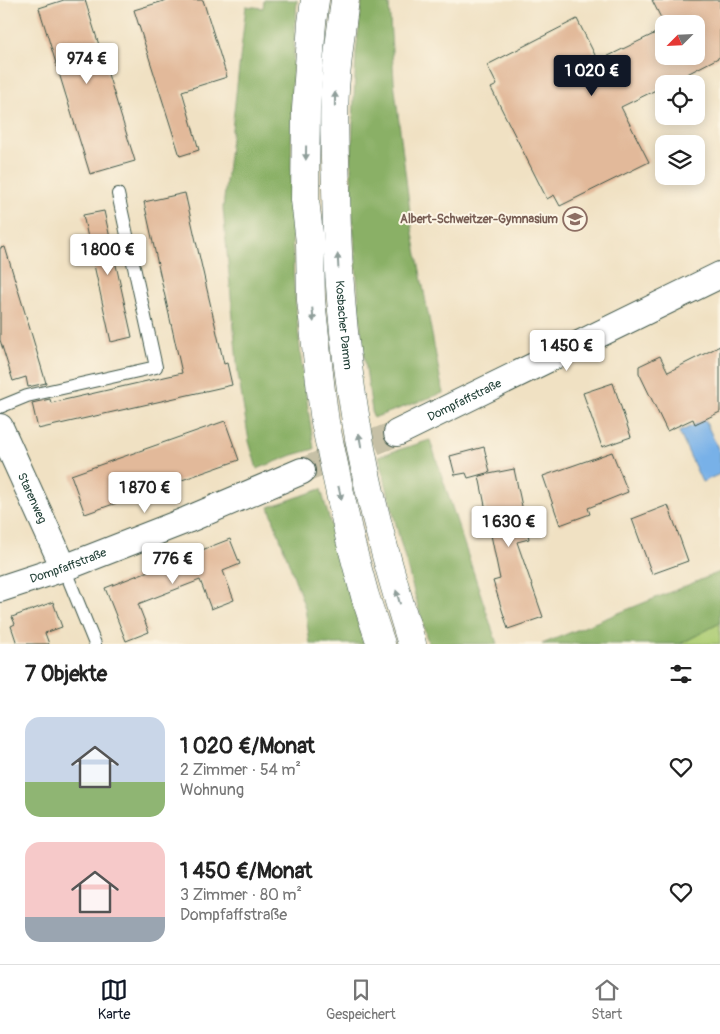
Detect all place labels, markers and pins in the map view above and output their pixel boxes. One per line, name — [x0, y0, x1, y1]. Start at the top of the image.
pin: 974 € — [52, 42, 122, 85]
pin: 1 020 € — [546, 54, 638, 97]
school or university icon: Albert-Schweitzer-Gymnasium — [562, 206, 588, 232]
place label: Albert-Schweitzer-Gymnasium — [400, 212, 558, 227]
pin: 1 800 € — [62, 234, 154, 276]
pin: 1 450 € — [521, 330, 613, 372]
pin: 1 870 € — [99, 472, 191, 514]
pin: 1 630 € — [463, 506, 555, 548]
pin: 776 € — [138, 542, 208, 585]

